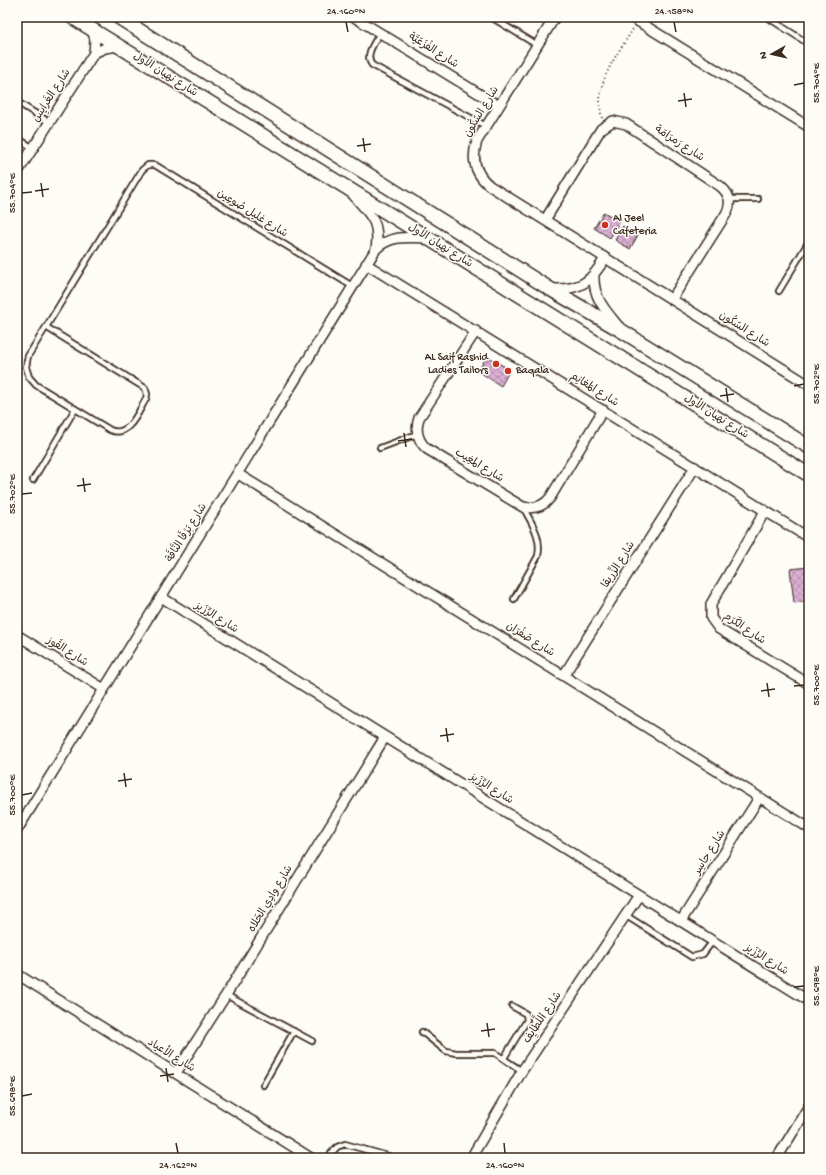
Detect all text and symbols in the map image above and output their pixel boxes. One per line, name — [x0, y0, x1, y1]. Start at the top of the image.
text: 24.160°N — [327, 6, 366, 18]
text: 24.158°N — [655, 6, 694, 18]
street label: شارع الفْزَعَيَّة — [405, 29, 462, 72]
north arrow — [752, 34, 792, 74]
street label: شارع نهيان الأول — [130, 48, 201, 100]
text: N — [758, 51, 771, 60]
text: 55.704°E — [811, 62, 823, 103]
street label: شارع الغَرايِس — [29, 66, 74, 125]
street label: شارع السُكُون — [459, 83, 503, 140]
street label: شارع رَمرَامَة — [652, 123, 706, 165]
text: 55.704°E — [7, 172, 19, 213]
street label: شارع غليل صُوعِين — [214, 187, 290, 241]
place label: Al Jeel Cafeteria — [613, 213, 658, 238]
street label: شارع نهيان الأول — [405, 219, 476, 271]
marker: Al Jeel Cafeteria — [600, 220, 610, 230]
street label: شارع السُكُون — [716, 307, 773, 351]
place label: AL Saif Rashid Ladies Tailors — [425, 351, 490, 377]
marker: AL Saif Rashid Ladies Tailors — [491, 359, 501, 369]
text: 55.702°E — [811, 363, 823, 404]
place label: Baqala — [515, 365, 550, 377]
marker: Baqala — [503, 366, 513, 376]
street label: شارع المَغانِم — [567, 370, 621, 410]
street label: شارع نهيان الأول — [681, 390, 752, 442]
street label: شارع المغِيب — [452, 446, 506, 486]
text: 55.702°E — [7, 473, 19, 514]
street label: شارع بَرْقَا النَّاقَة — [161, 500, 211, 565]
street label: شارع الزِّريقا — [597, 538, 639, 591]
street label: شارع الرِّزَيز — [191, 599, 240, 637]
street label: شارع الكَرَم — [720, 608, 769, 648]
street label: شارع صَفْرَان — [503, 618, 558, 660]
street label: شارع القُوز — [43, 631, 92, 670]
text: 55.700°E — [811, 664, 823, 705]
street label: شارع الرِّزَيز — [466, 770, 515, 808]
text: 55.700°E — [7, 774, 19, 815]
street label: شارع جاسِر — [690, 828, 729, 879]
street label: شارع وادِي الحَلاه — [245, 863, 297, 935]
street label: شارع الرِّزَيز — [741, 941, 790, 979]
text: 55.698°E — [811, 965, 823, 1006]
street label: شارع اللَّطايِف — [517, 987, 565, 1047]
street label: شارع الأعياد — [145, 1034, 198, 1076]
text: 55.698°E — [7, 1075, 19, 1116]
text: 24.162°N — [159, 1160, 197, 1172]
text: 24.160°N — [486, 1160, 525, 1172]

